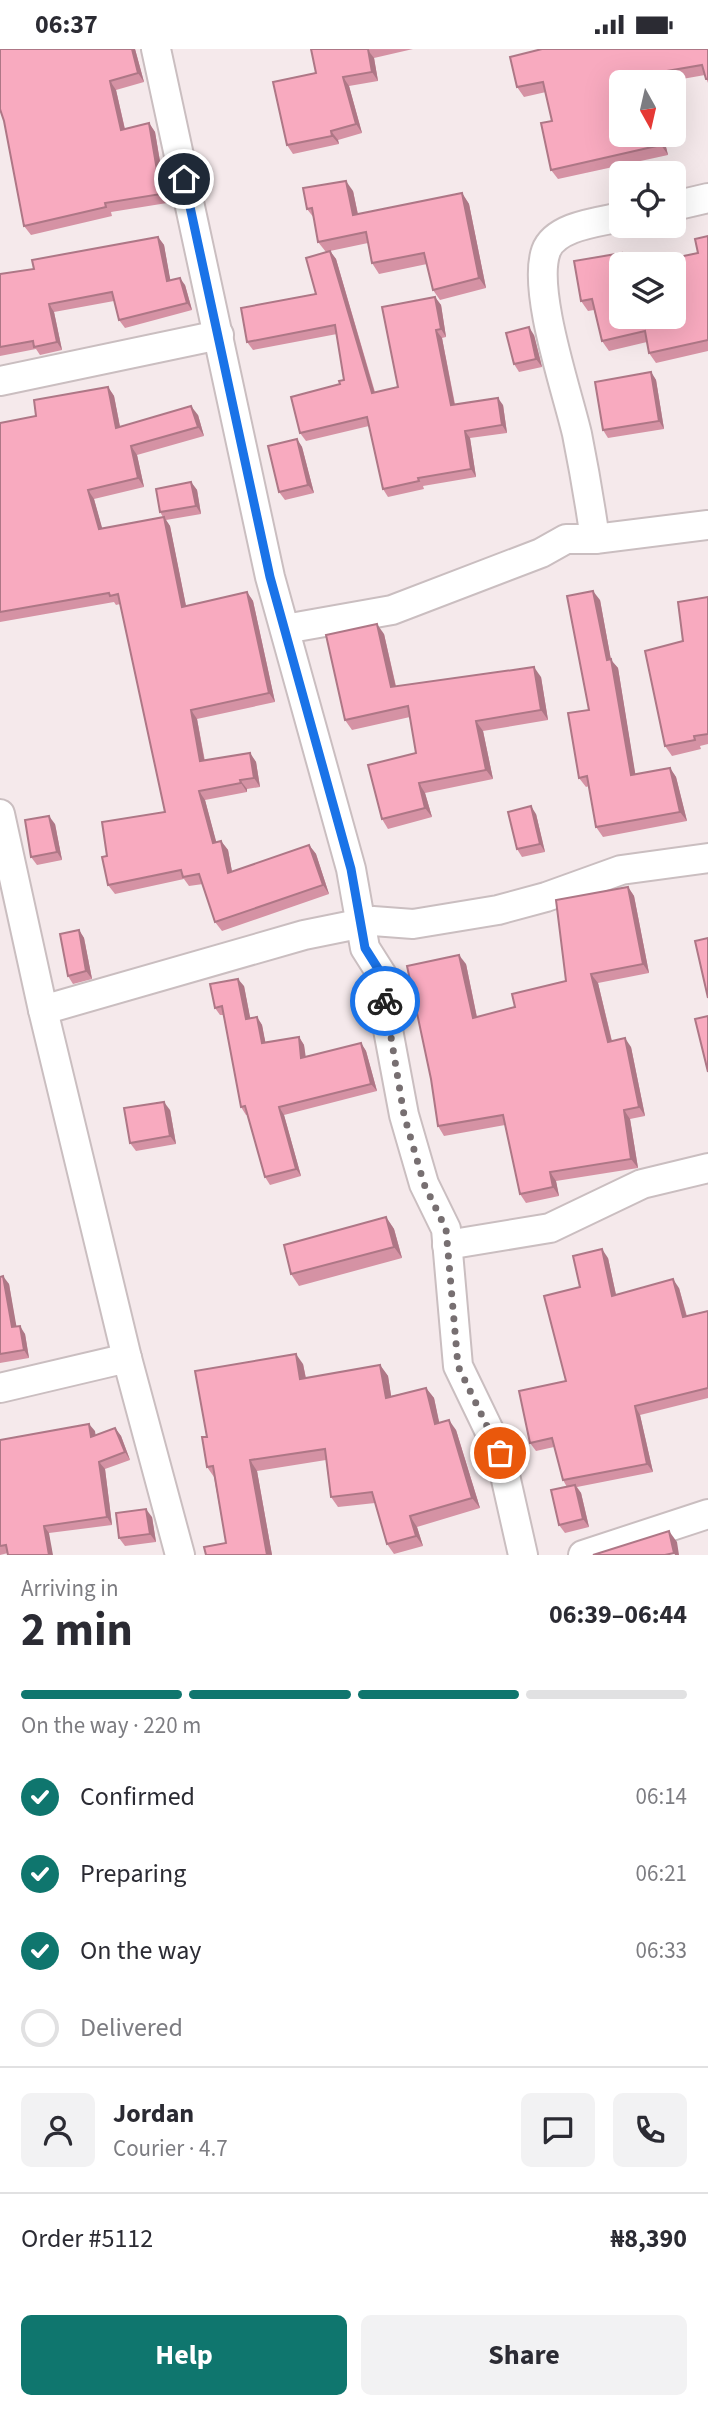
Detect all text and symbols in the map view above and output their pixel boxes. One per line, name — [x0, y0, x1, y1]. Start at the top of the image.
text: 06:37 — [35, 6, 98, 43]
north arrow — [609, 70, 686, 147]
map controls — [609, 70, 686, 329]
pin — [154, 149, 214, 209]
icon: home — [165, 160, 203, 198]
button: locate — [609, 161, 686, 238]
button: layers — [609, 252, 686, 329]
courier — [350, 966, 420, 1036]
icon: bike — [366, 982, 404, 1020]
pin — [470, 1423, 530, 1483]
icon: bag — [481, 1434, 519, 1472]
text: Arriving in — [21, 1572, 119, 1605]
text: 06:39–06:44 — [549, 1596, 687, 1633]
text: 2 min — [21, 1598, 133, 1663]
text: On the way · 220 m — [21, 1709, 201, 1742]
icon: check — [21, 1778, 59, 1816]
text: Confirmed — [80, 1778, 195, 1815]
text: 06:14 — [636, 1780, 687, 1813]
icon: check — [21, 1855, 59, 1893]
text: Preparing — [80, 1855, 186, 1892]
text: 06:21 — [636, 1857, 687, 1890]
icon: check — [21, 1932, 59, 1970]
text: On the way — [80, 1932, 201, 1969]
text: 06:33 — [636, 1934, 687, 1967]
text: Delivered — [80, 2009, 183, 2046]
button: person — [21, 2093, 95, 2167]
button: chat — [521, 2093, 595, 2167]
button: phone — [613, 2093, 687, 2167]
text: Jordan — [113, 2095, 194, 2132]
text: Courier · 4.7 — [113, 2132, 228, 2165]
text: Order #5112 — [21, 2220, 153, 2257]
text: ₦8,390 — [611, 2220, 687, 2257]
button: Help — [21, 2315, 347, 2395]
button: Share — [361, 2315, 687, 2395]

